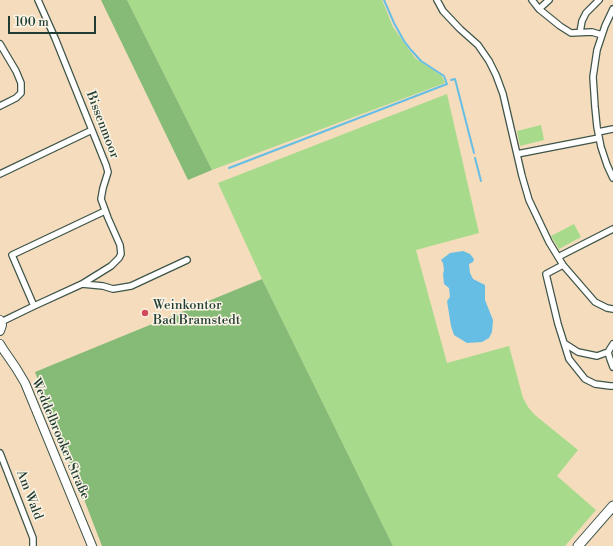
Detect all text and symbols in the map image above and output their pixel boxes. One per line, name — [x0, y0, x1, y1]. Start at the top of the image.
scale bar — [10, 8, 98, 34]
text: 100 m — [15, 15, 49, 30]
street label: Bissenmoor — [82, 89, 122, 161]
place label: Weinkontor Bad Bramstedt — [153, 298, 240, 329]
marker: Weinkontor Bad Bramstedt — [140, 308, 150, 318]
street label: Weddelbrooker Straße — [27, 376, 93, 502]
street label: Am Wald — [12, 468, 46, 522]

